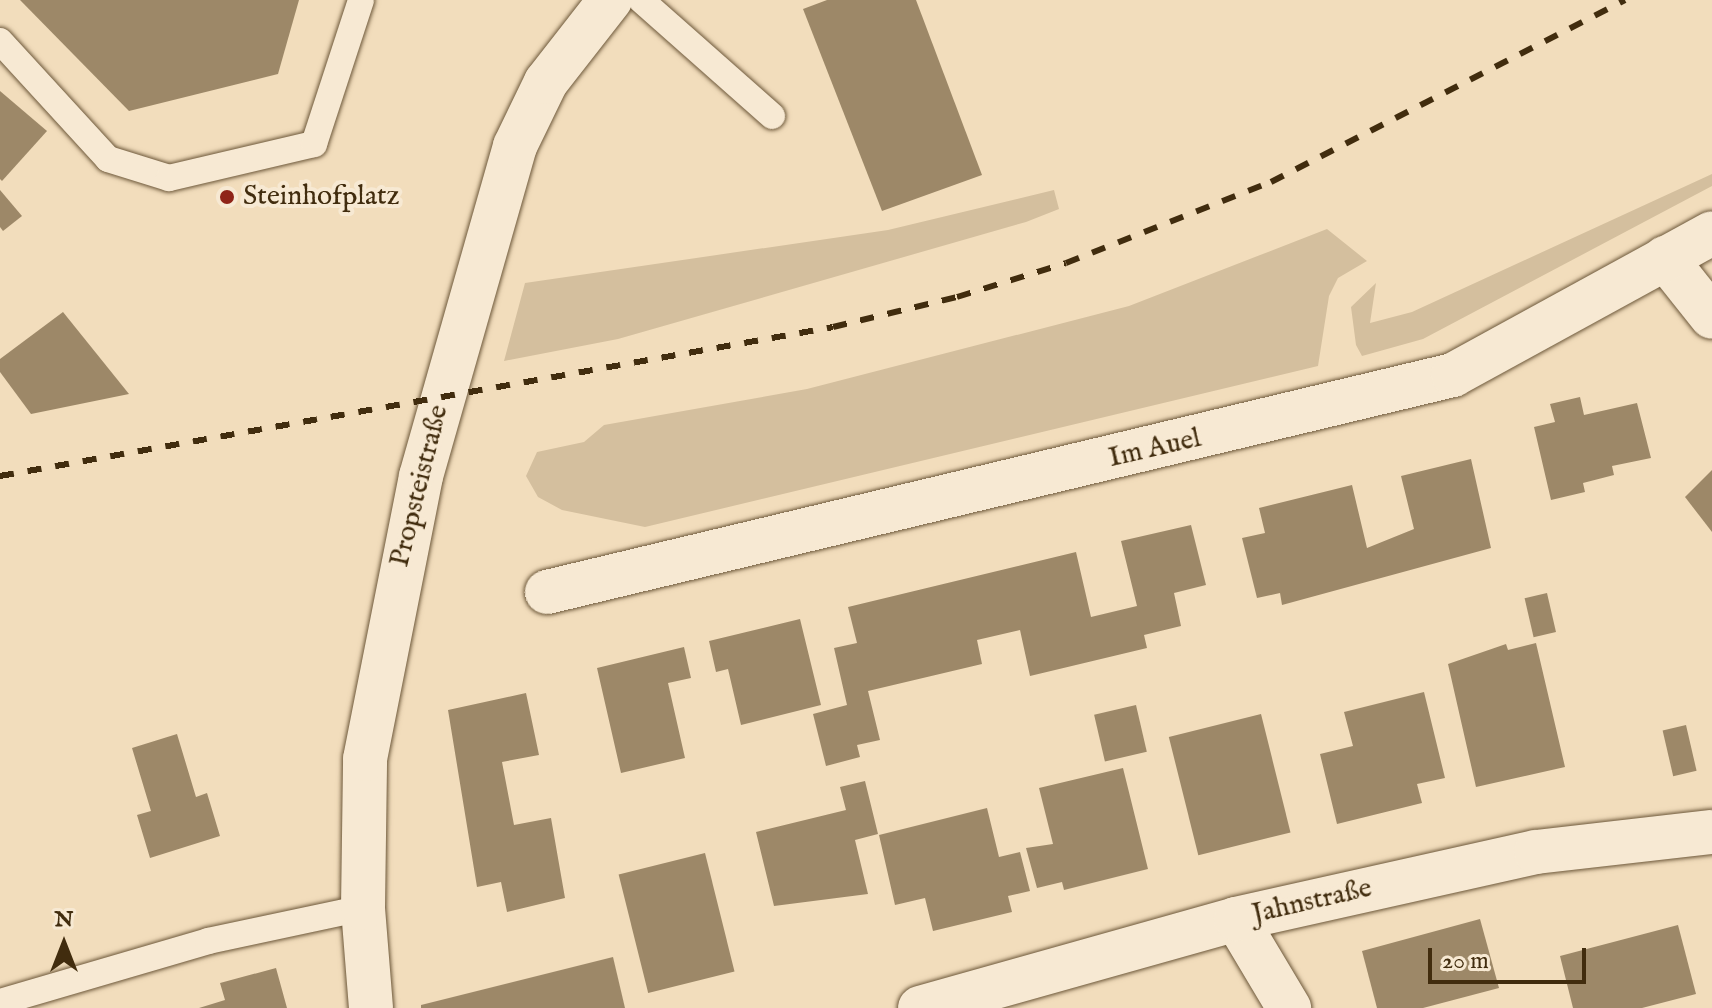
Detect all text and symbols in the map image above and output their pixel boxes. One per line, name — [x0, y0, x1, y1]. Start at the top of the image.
place label: Steinhofplatz — [243, 180, 400, 214]
marker: Steinhofplatz — [218, 188, 236, 206]
street label: Propsteistraße — [384, 402, 456, 570]
street label: Im Auel — [1106, 422, 1204, 476]
street label: Jahnstraße — [1249, 872, 1375, 932]
north arrow — [24, 904, 104, 984]
text: N — [54, 906, 74, 934]
scale bar — [1432, 932, 1590, 982]
text: 20 m — [1442, 946, 1489, 977]

